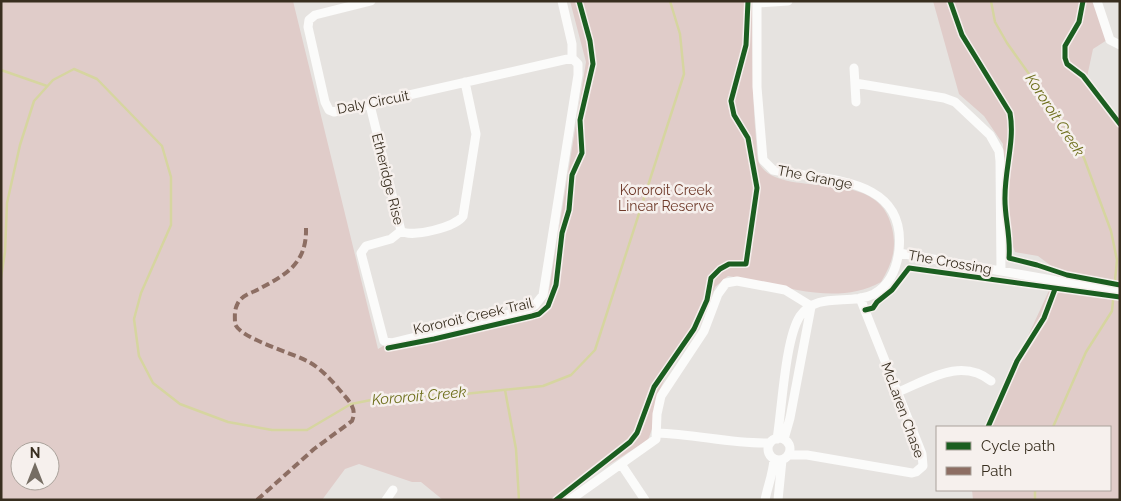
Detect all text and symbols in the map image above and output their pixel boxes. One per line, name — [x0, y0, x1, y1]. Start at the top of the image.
water label: Kororoit Creek — [1022, 70, 1088, 160]
street label: Daly Circuit — [336, 87, 411, 117]
street label: Etheridge Rise — [369, 132, 407, 226]
street label: The Grange — [776, 162, 854, 192]
park label: Kororoit Creek Linear Reserve — [618, 182, 714, 214]
street label: The Crossing — [907, 247, 993, 277]
street label: Kororoit Creek Trail — [412, 294, 535, 338]
street label: McLaren Chase — [878, 360, 928, 460]
water label: Kororoit Creek — [371, 383, 467, 409]
legend — [936, 426, 1111, 491]
text: Cycle path — [981, 437, 1055, 455]
north arrow — [10, 441, 60, 491]
text: N — [30, 445, 40, 461]
text: Path — [981, 462, 1012, 480]

